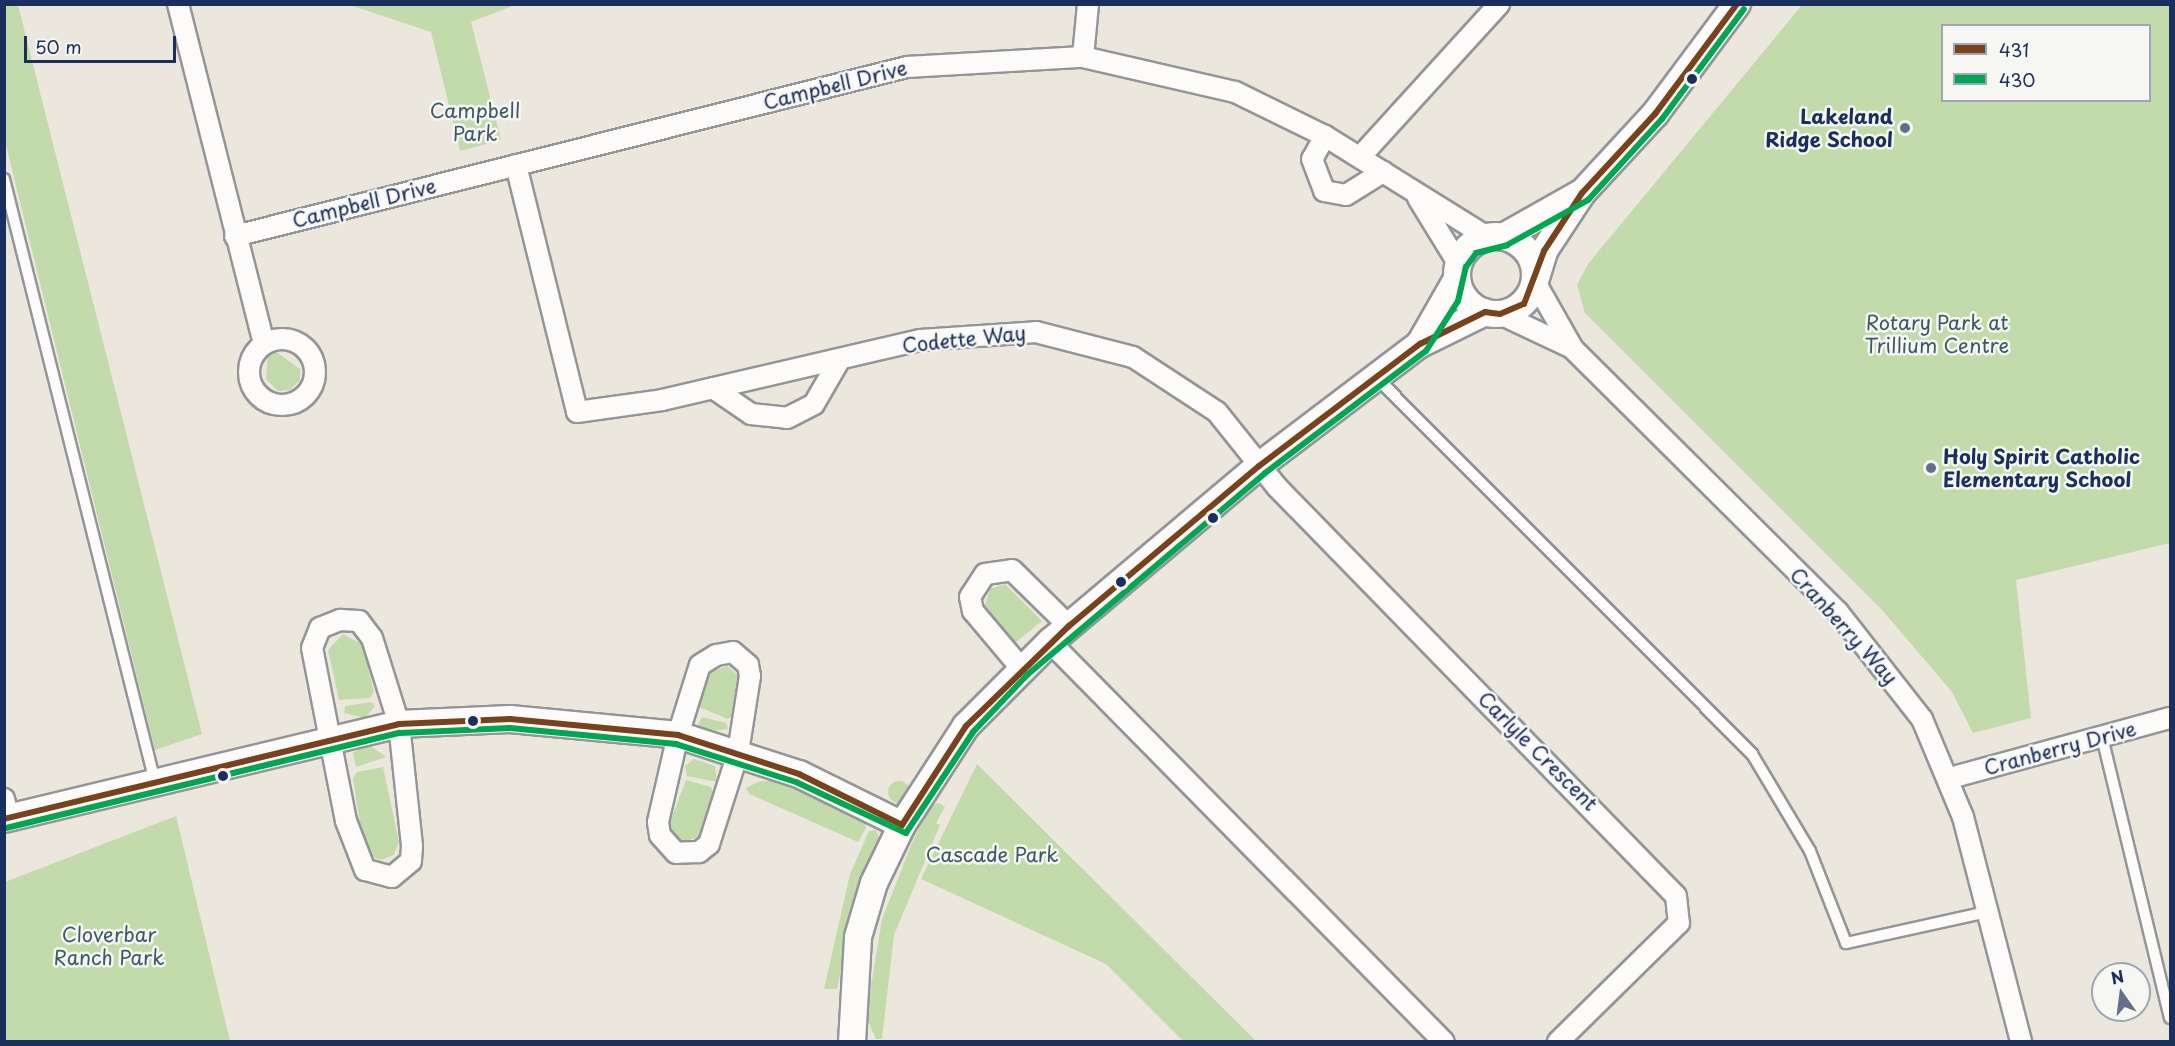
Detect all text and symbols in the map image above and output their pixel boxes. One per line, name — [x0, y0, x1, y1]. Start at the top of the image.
scale bar — [27, 24, 178, 62]
legend — [1941, 24, 2151, 102]
text: 50 m — [35, 33, 82, 60]
text: 431 — [1999, 36, 2029, 63]
street label: Campbell Drive — [760, 55, 910, 115]
text: 430 — [1999, 66, 2036, 93]
unlabelled marker — [1686, 73, 1698, 85]
park label: Campbell Park — [430, 99, 520, 146]
place label: Lakeland Ridge School — [1765, 104, 1893, 151]
marker: Lakeland Ridge School — [1898, 121, 1912, 135]
street label: Campbell Drive — [289, 173, 439, 233]
park label: Rotary Park at Trillium Centre — [1865, 310, 2009, 357]
street label: Codette Way — [901, 321, 1027, 357]
place label: Holy Spirit Catholic Elementary School — [1943, 444, 2142, 491]
marker: Holy Spirit Catholic Elementary School — [1924, 461, 1938, 475]
unlabelled marker — [1207, 512, 1219, 524]
street label: Cranberry Way — [1786, 563, 1902, 689]
unlabelled marker — [1115, 576, 1127, 588]
street label: Carlyle Crescent — [1473, 686, 1603, 816]
unlabelled marker — [467, 715, 479, 727]
street label: Cranberry Drive — [1981, 716, 2139, 780]
unlabelled marker — [217, 770, 229, 782]
park label: Cascade Park — [925, 842, 1059, 866]
park label: Cloverbar Ranch Park — [54, 922, 164, 969]
north arrow — [2091, 962, 2151, 1022]
text: N — [2108, 963, 2126, 990]

